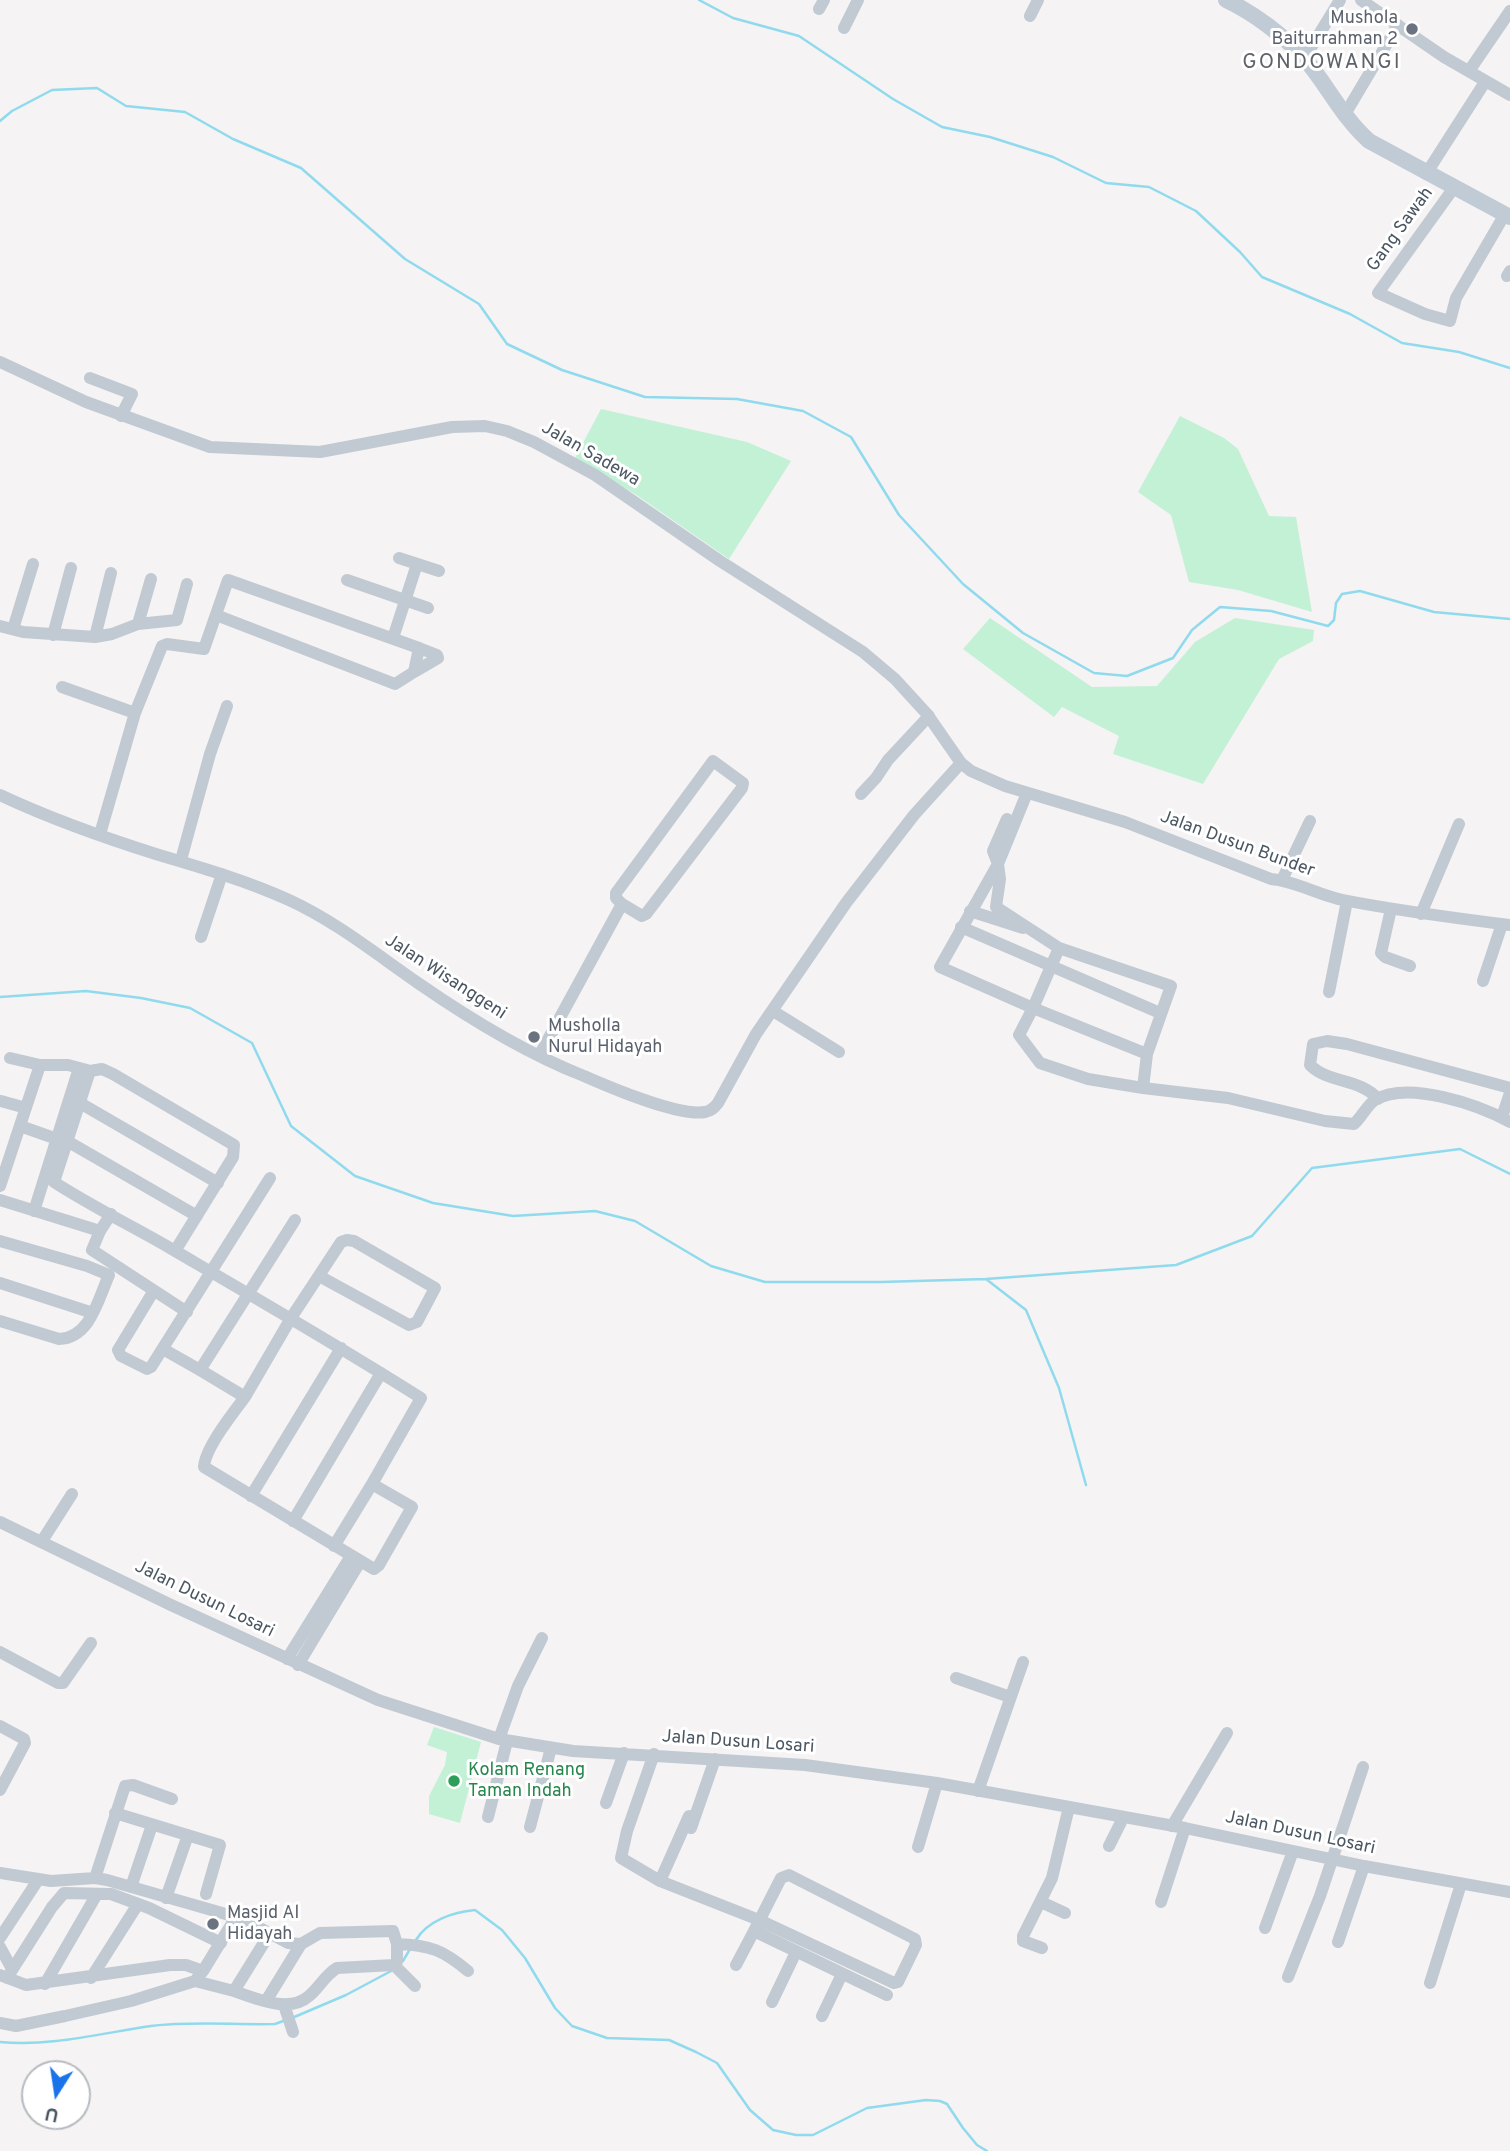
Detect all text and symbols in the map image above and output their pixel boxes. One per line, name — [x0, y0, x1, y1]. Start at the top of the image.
place label: Mushola Baiturrahman 2 — [1272, 8, 1398, 50]
marker: Mushola Baiturrahman 2 — [1404, 21, 1420, 37]
district label: GONDOWANGI — [1244, 51, 1400, 77]
street label: Gang Sawah — [1363, 184, 1439, 276]
street label: Jalan Sadewa — [537, 418, 643, 492]
street label: Jalan Dusun Bunder — [1157, 807, 1317, 883]
street label: Jalan Wisanggeni — [380, 931, 510, 1025]
place label: Musholla Nurul Hidayah — [548, 1016, 662, 1058]
marker: Musholla Nurul Hidayah — [526, 1029, 542, 1045]
street label: Jalan Dusun Losari — [131, 1557, 277, 1643]
street label: Jalan Dusun Losari — [661, 1727, 815, 1759]
place label: Kolam Renang Taman Indah — [468, 1760, 585, 1802]
marker: Kolam Renang Taman Indah — [446, 1773, 462, 1789]
street label: Jalan Dusun Losari — [1223, 1808, 1377, 1860]
place label: Masjid Al Hidayah — [227, 1903, 299, 1946]
marker: Masjid Al Hidayah — [205, 1916, 221, 1932]
north arrow — [21, 2060, 91, 2130]
text: U — [43, 2100, 61, 2127]

